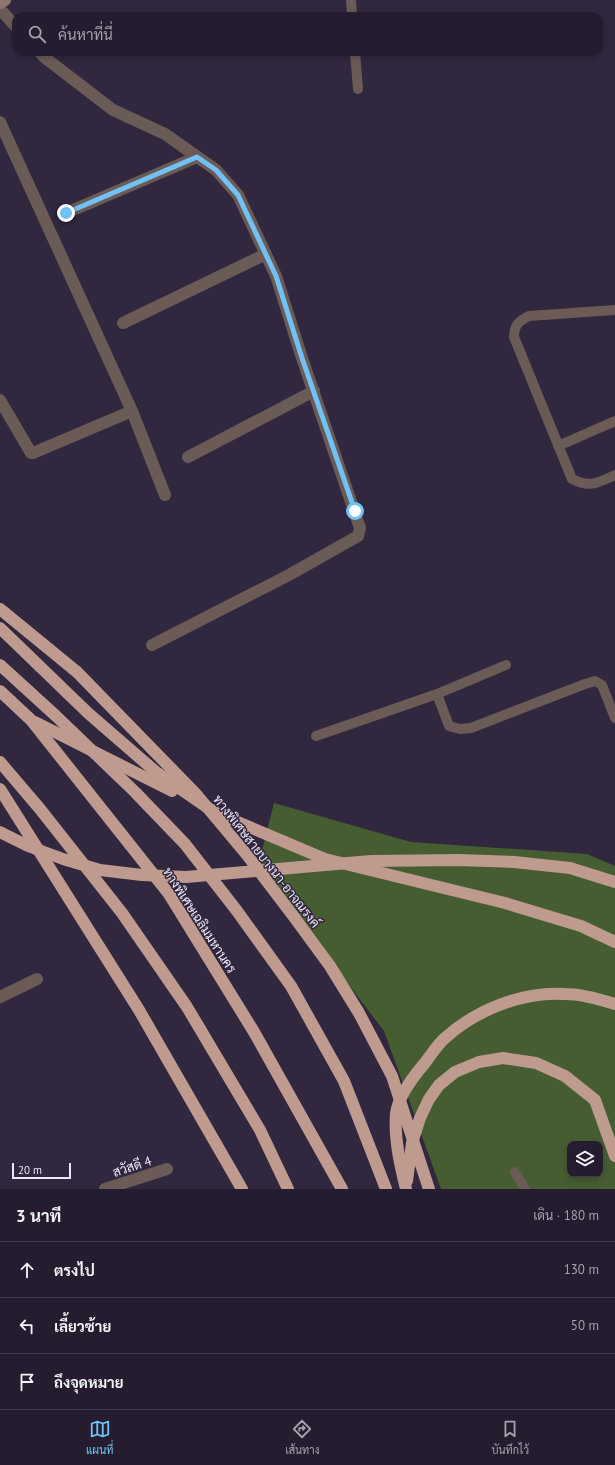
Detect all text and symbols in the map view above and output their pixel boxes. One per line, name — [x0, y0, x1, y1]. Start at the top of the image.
search box — [12, 12, 603, 56]
icon: search — [26, 23, 48, 45]
text: ค้นหาที่นี่ — [58, 25, 113, 44]
route end — [57, 204, 75, 222]
route start — [346, 502, 364, 520]
street label: ทางพิเศษสายบางนา-อาจณรงค์ — [209, 791, 325, 931]
street label: ทางพิเศษเฉลิมมหานคร — [159, 864, 240, 976]
map controls — [567, 1141, 603, 1177]
button: layers — [567, 1141, 603, 1177]
street label: สวัสดี 4 — [110, 1151, 154, 1181]
scale bar — [12, 1161, 71, 1180]
text: 20 m — [18, 1163, 42, 1177]
text: 3 นาที — [16, 1205, 61, 1227]
text: เดิน · 180 m — [533, 1207, 599, 1224]
icon: ahead — [16, 1259, 38, 1281]
text: ตรงไป — [54, 1261, 95, 1280]
text: 130 m — [564, 1261, 599, 1278]
icon: left — [16, 1315, 38, 1337]
text: เลี้ยวซ้าย — [54, 1317, 111, 1336]
text: 50 m — [571, 1317, 599, 1334]
icon: arrive — [16, 1371, 38, 1393]
text: ถึงจุดหมาย — [54, 1373, 124, 1392]
tab: แผนที่ — [86, 1418, 113, 1457]
tab: เส้นทาง — [285, 1418, 320, 1457]
tab: บันทึกไว้ — [491, 1418, 529, 1457]

